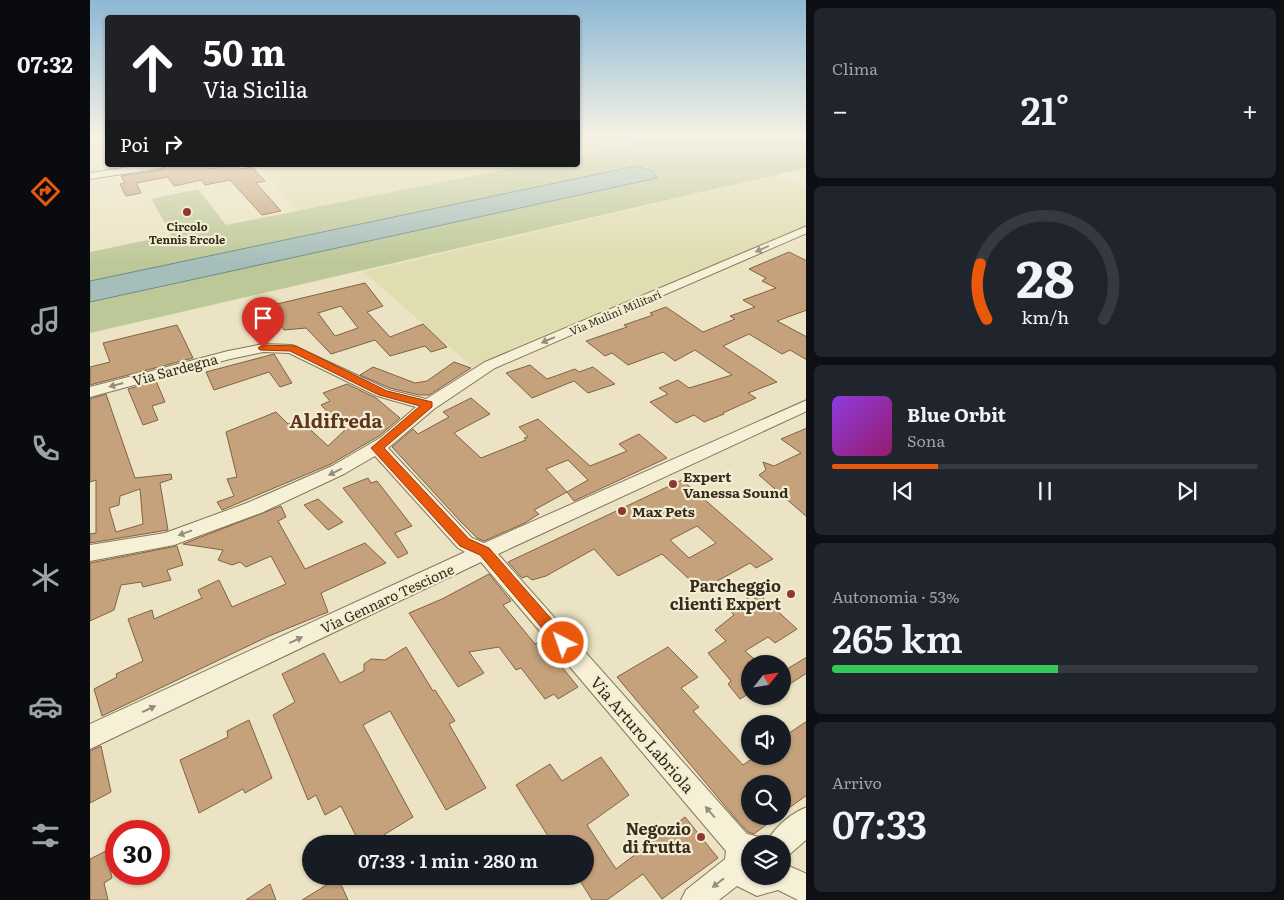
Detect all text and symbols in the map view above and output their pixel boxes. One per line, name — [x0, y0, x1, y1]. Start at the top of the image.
text: 50 m — [203, 25, 286, 77]
icon: ahead — [120, 35, 185, 100]
text: 07:32 — [17, 47, 73, 80]
text: Clima — [832, 56, 878, 80]
text: Via Sicilia — [203, 72, 308, 105]
text: 21° — [1021, 80, 1069, 137]
text: − — [832, 88, 848, 130]
text: + — [1242, 88, 1258, 130]
text: Poi — [120, 130, 149, 158]
icon: right — [159, 130, 187, 158]
icon: directions — [28, 174, 63, 209]
marker: Circolo Tennis Ercole — [181, 206, 193, 218]
place label: Circolo Tennis Ercole — [149, 218, 225, 247]
text: 28 — [1016, 237, 1074, 314]
one-way arrow — [755, 246, 769, 254]
street label: Via Mulini Militari — [567, 285, 664, 339]
pin — [242, 297, 284, 348]
icon: music — [28, 303, 63, 338]
text: km/h — [1021, 303, 1069, 330]
icon: arrive — [249, 304, 277, 332]
one-way arrow — [540, 336, 555, 344]
street label: Via Sardegna — [130, 348, 220, 390]
one-way arrow — [108, 382, 123, 390]
text: Blue Orbit — [907, 400, 1006, 428]
district label: Aldifreda — [289, 406, 383, 434]
text: Sona — [907, 428, 945, 452]
icon: phone — [28, 431, 63, 466]
place label: Expert Vanessa Sound — [683, 466, 788, 502]
one-way arrow — [328, 468, 342, 476]
icon: previous — [889, 477, 917, 505]
icon: pause — [1031, 477, 1059, 505]
icon: next — [1173, 477, 1201, 505]
marker: Expert Vanessa Sound — [667, 478, 679, 490]
place label: Max Pets — [632, 501, 695, 521]
marker: Max Pets — [616, 505, 628, 517]
one-way arrow — [177, 530, 192, 537]
street label: Via Gennaro Tescione — [317, 558, 457, 638]
icon: climate — [28, 560, 63, 595]
place label: Parcheggio clienti Expert — [670, 573, 781, 615]
text: Autonomia · 53% — [832, 584, 960, 608]
marker: Parcheggio clienti Expert — [785, 588, 797, 600]
text: 265 km — [832, 608, 963, 665]
position arrow — [536, 616, 588, 668]
one-way arrow — [289, 636, 304, 644]
north arrow — [741, 655, 791, 705]
map controls — [741, 655, 791, 885]
street label: Via Arturo Labriola — [585, 670, 701, 798]
icon: car — [28, 689, 63, 724]
one-way arrow — [142, 705, 156, 713]
button: sound — [741, 715, 791, 765]
text: Arrivo — [832, 770, 882, 794]
button: search — [741, 775, 791, 825]
text: 07:33 — [832, 794, 927, 851]
one-way arrow — [705, 806, 716, 819]
place label: Negozio di frutta — [622, 816, 692, 858]
icon: filters — [28, 818, 63, 853]
speed limit sign: 30 — [105, 820, 170, 885]
marker: Negozio di frutta — [695, 831, 707, 843]
button: layers — [741, 835, 791, 885]
text: 07:33 · 1 min · 280 m — [358, 846, 538, 874]
one-way arrow — [711, 878, 724, 889]

